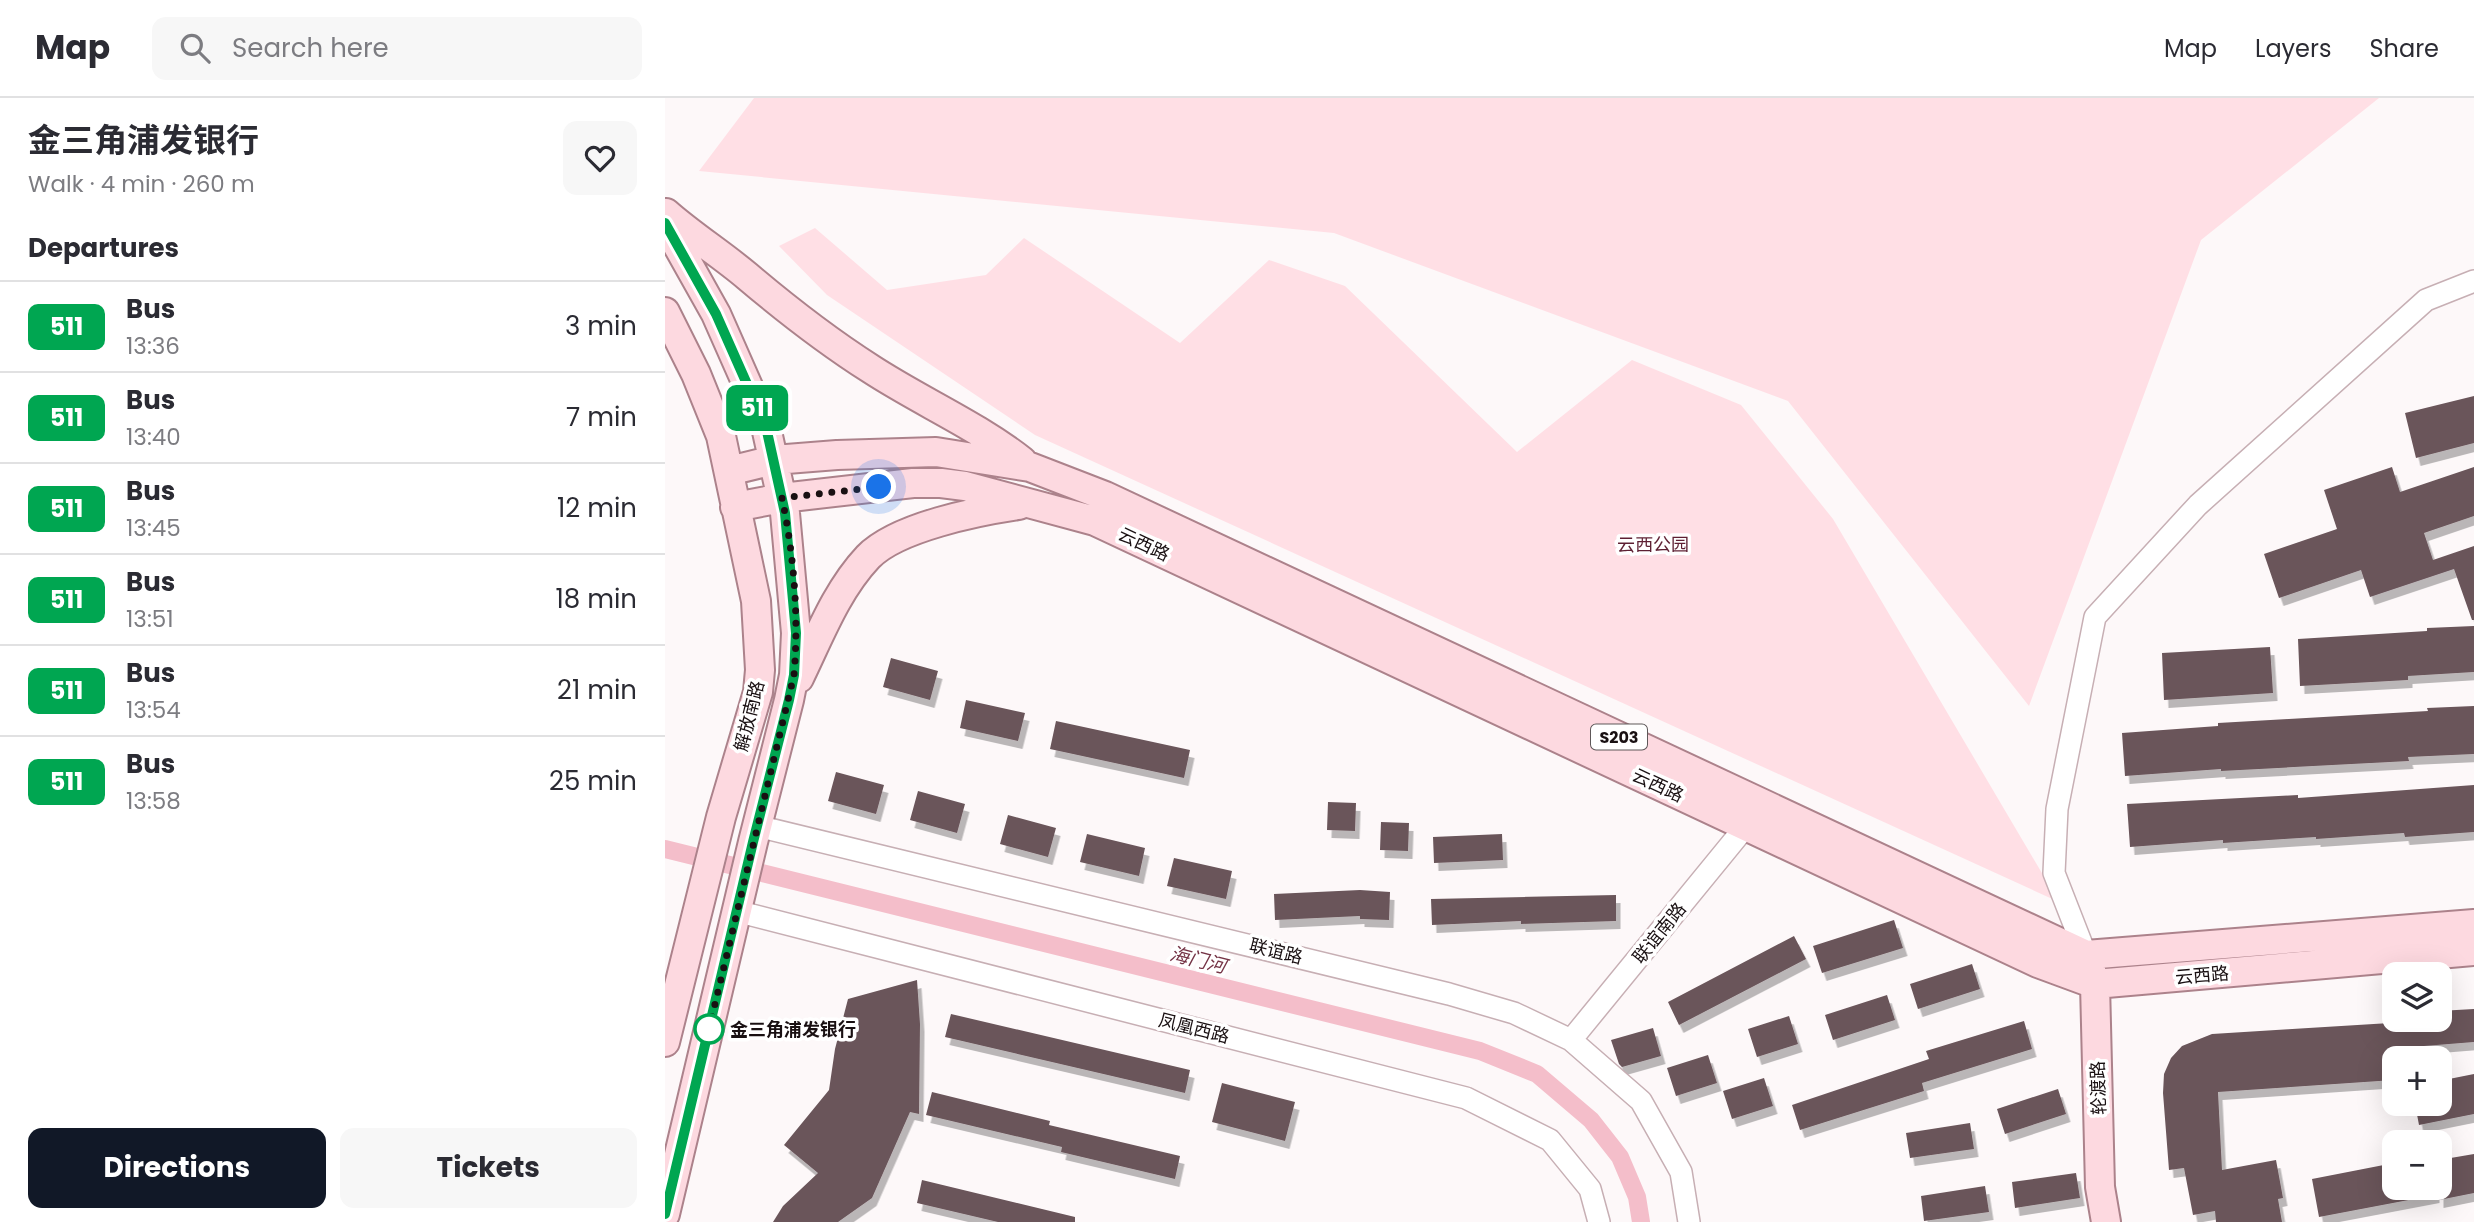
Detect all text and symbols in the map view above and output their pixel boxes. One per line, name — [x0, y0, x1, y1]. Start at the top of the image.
search box — [152, 17, 642, 80]
text: Map — [35, 24, 110, 71]
icon: search — [176, 29, 214, 67]
text: Search here — [232, 30, 389, 66]
text: Map — [2164, 32, 2217, 65]
text: Layers — [2255, 32, 2331, 65]
text: Share — [2369, 32, 2439, 65]
text: 金三角浦发银行 — [28, 117, 259, 164]
button: heart — [563, 121, 637, 195]
text: Walk · 4 min · 260 m — [28, 168, 255, 200]
text: Departures — [28, 230, 179, 266]
text: Bus — [126, 291, 175, 327]
text: 3 min — [565, 308, 637, 344]
text: 511 — [50, 310, 83, 343]
text: 13:36 — [126, 330, 180, 362]
text: Bus — [126, 382, 175, 418]
line badge: 511 — [717, 385, 797, 431]
text: 511 — [740, 391, 774, 424]
text: 7 min — [566, 399, 637, 435]
text: 511 — [50, 401, 83, 434]
text: 13:40 — [126, 421, 181, 453]
your location — [861, 469, 896, 504]
text: Bus — [126, 473, 175, 509]
text: 12 min — [557, 490, 637, 526]
text: 511 — [50, 492, 83, 525]
text: 13:45 — [126, 512, 181, 544]
street label: 云西路 — [1114, 521, 1174, 567]
park label: 云西公园 — [1617, 532, 1689, 557]
text: Bus — [126, 564, 175, 600]
text: 18 min — [556, 581, 637, 617]
text: 511 — [50, 583, 83, 616]
text: 13:51 — [126, 603, 174, 635]
text: Bus — [126, 655, 175, 691]
text: 21 min — [557, 672, 637, 708]
text: 511 — [50, 674, 83, 707]
street label: 解放南路 — [728, 678, 770, 754]
text: 13:54 — [126, 694, 181, 726]
road number: S203 — [1591, 724, 1647, 750]
text: Bus — [126, 746, 175, 782]
street label: 云西路 — [1628, 762, 1688, 808]
text: 25 min — [549, 763, 637, 799]
text: 511 — [50, 765, 83, 798]
text: 13:58 — [126, 785, 181, 817]
street label: 联谊南路 — [1627, 897, 1691, 969]
street label: 联谊路 — [1247, 932, 1305, 970]
water label: 海门河 — [1167, 940, 1233, 981]
street label: 云西路 — [2174, 960, 2230, 990]
map controls — [2382, 962, 2452, 1200]
button: layers — [2382, 962, 2452, 1032]
street label: 凤凰西路 — [1156, 1007, 1232, 1049]
marker: 金三角浦发银行 — [694, 1014, 724, 1044]
place label: 金三角浦发银行 — [730, 1017, 856, 1042]
button: + — [2382, 1046, 2452, 1116]
street label: 轮渡路 — [2085, 1061, 2111, 1115]
button: Directions — [28, 1128, 326, 1208]
button: Tickets — [340, 1128, 637, 1208]
button: − — [2382, 1130, 2452, 1200]

